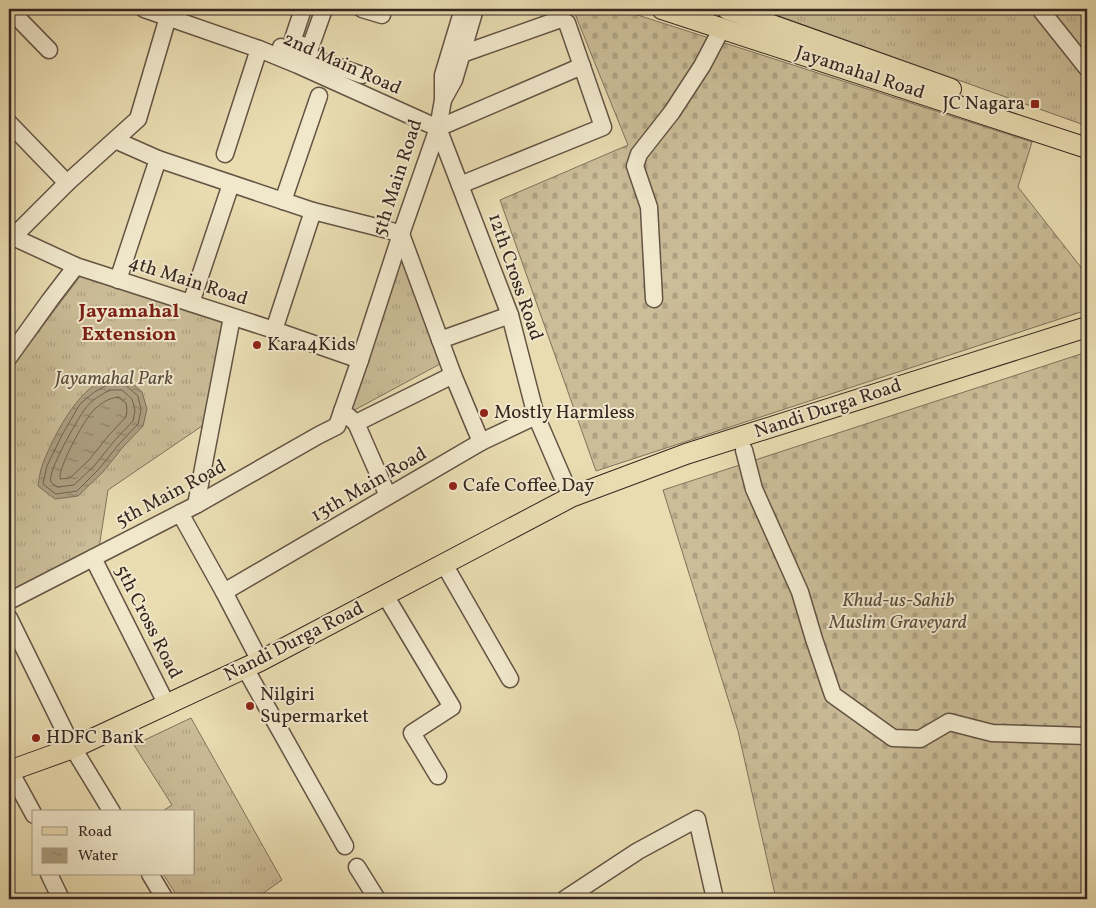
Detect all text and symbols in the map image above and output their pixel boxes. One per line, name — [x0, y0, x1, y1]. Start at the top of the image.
street label: 2nd Main Road — [279, 26, 405, 102]
street label: Jayamahal Road — [792, 40, 928, 106]
place label: JC Nagara — [942, 91, 1025, 117]
marker: JC Nagara — [1029, 98, 1041, 110]
street label: 5th Main Road — [367, 116, 429, 240]
street label: 12th Cross Road — [481, 210, 549, 344]
street label: 4th Main Road — [125, 249, 251, 313]
district label: Jayamahal Extension — [78, 298, 179, 349]
place label: Kara4Kids — [267, 332, 356, 358]
marker: Kara4Kids — [251, 339, 263, 351]
park label: Jayamahal Park — [53, 366, 173, 392]
street label: Nandi Durga Road — [751, 373, 905, 445]
place label: Mostly Harmless — [494, 400, 635, 426]
marker: Mostly Harmless — [478, 407, 490, 419]
street label: 13th Main Road — [306, 441, 432, 529]
street label: 5th Main Road — [111, 454, 231, 534]
place label: Cafe Coffee Day — [463, 473, 594, 499]
marker: Cafe Coffee Day — [447, 480, 459, 492]
street label: 5th Cross Road — [108, 561, 188, 683]
park label: Khud-us-Sahib Muslim Graveyard — [828, 588, 967, 636]
street label: Nandi Durga Road — [220, 596, 368, 688]
place label: Nilgiri Supermarket — [260, 682, 369, 730]
marker: Nilgiri Supermarket — [244, 700, 256, 712]
place label: HDFC Bank — [46, 725, 144, 751]
marker: HDFC Bank — [30, 732, 42, 744]
legend — [32, 810, 195, 876]
text: Road — [78, 822, 112, 843]
text: Water — [78, 846, 118, 867]

